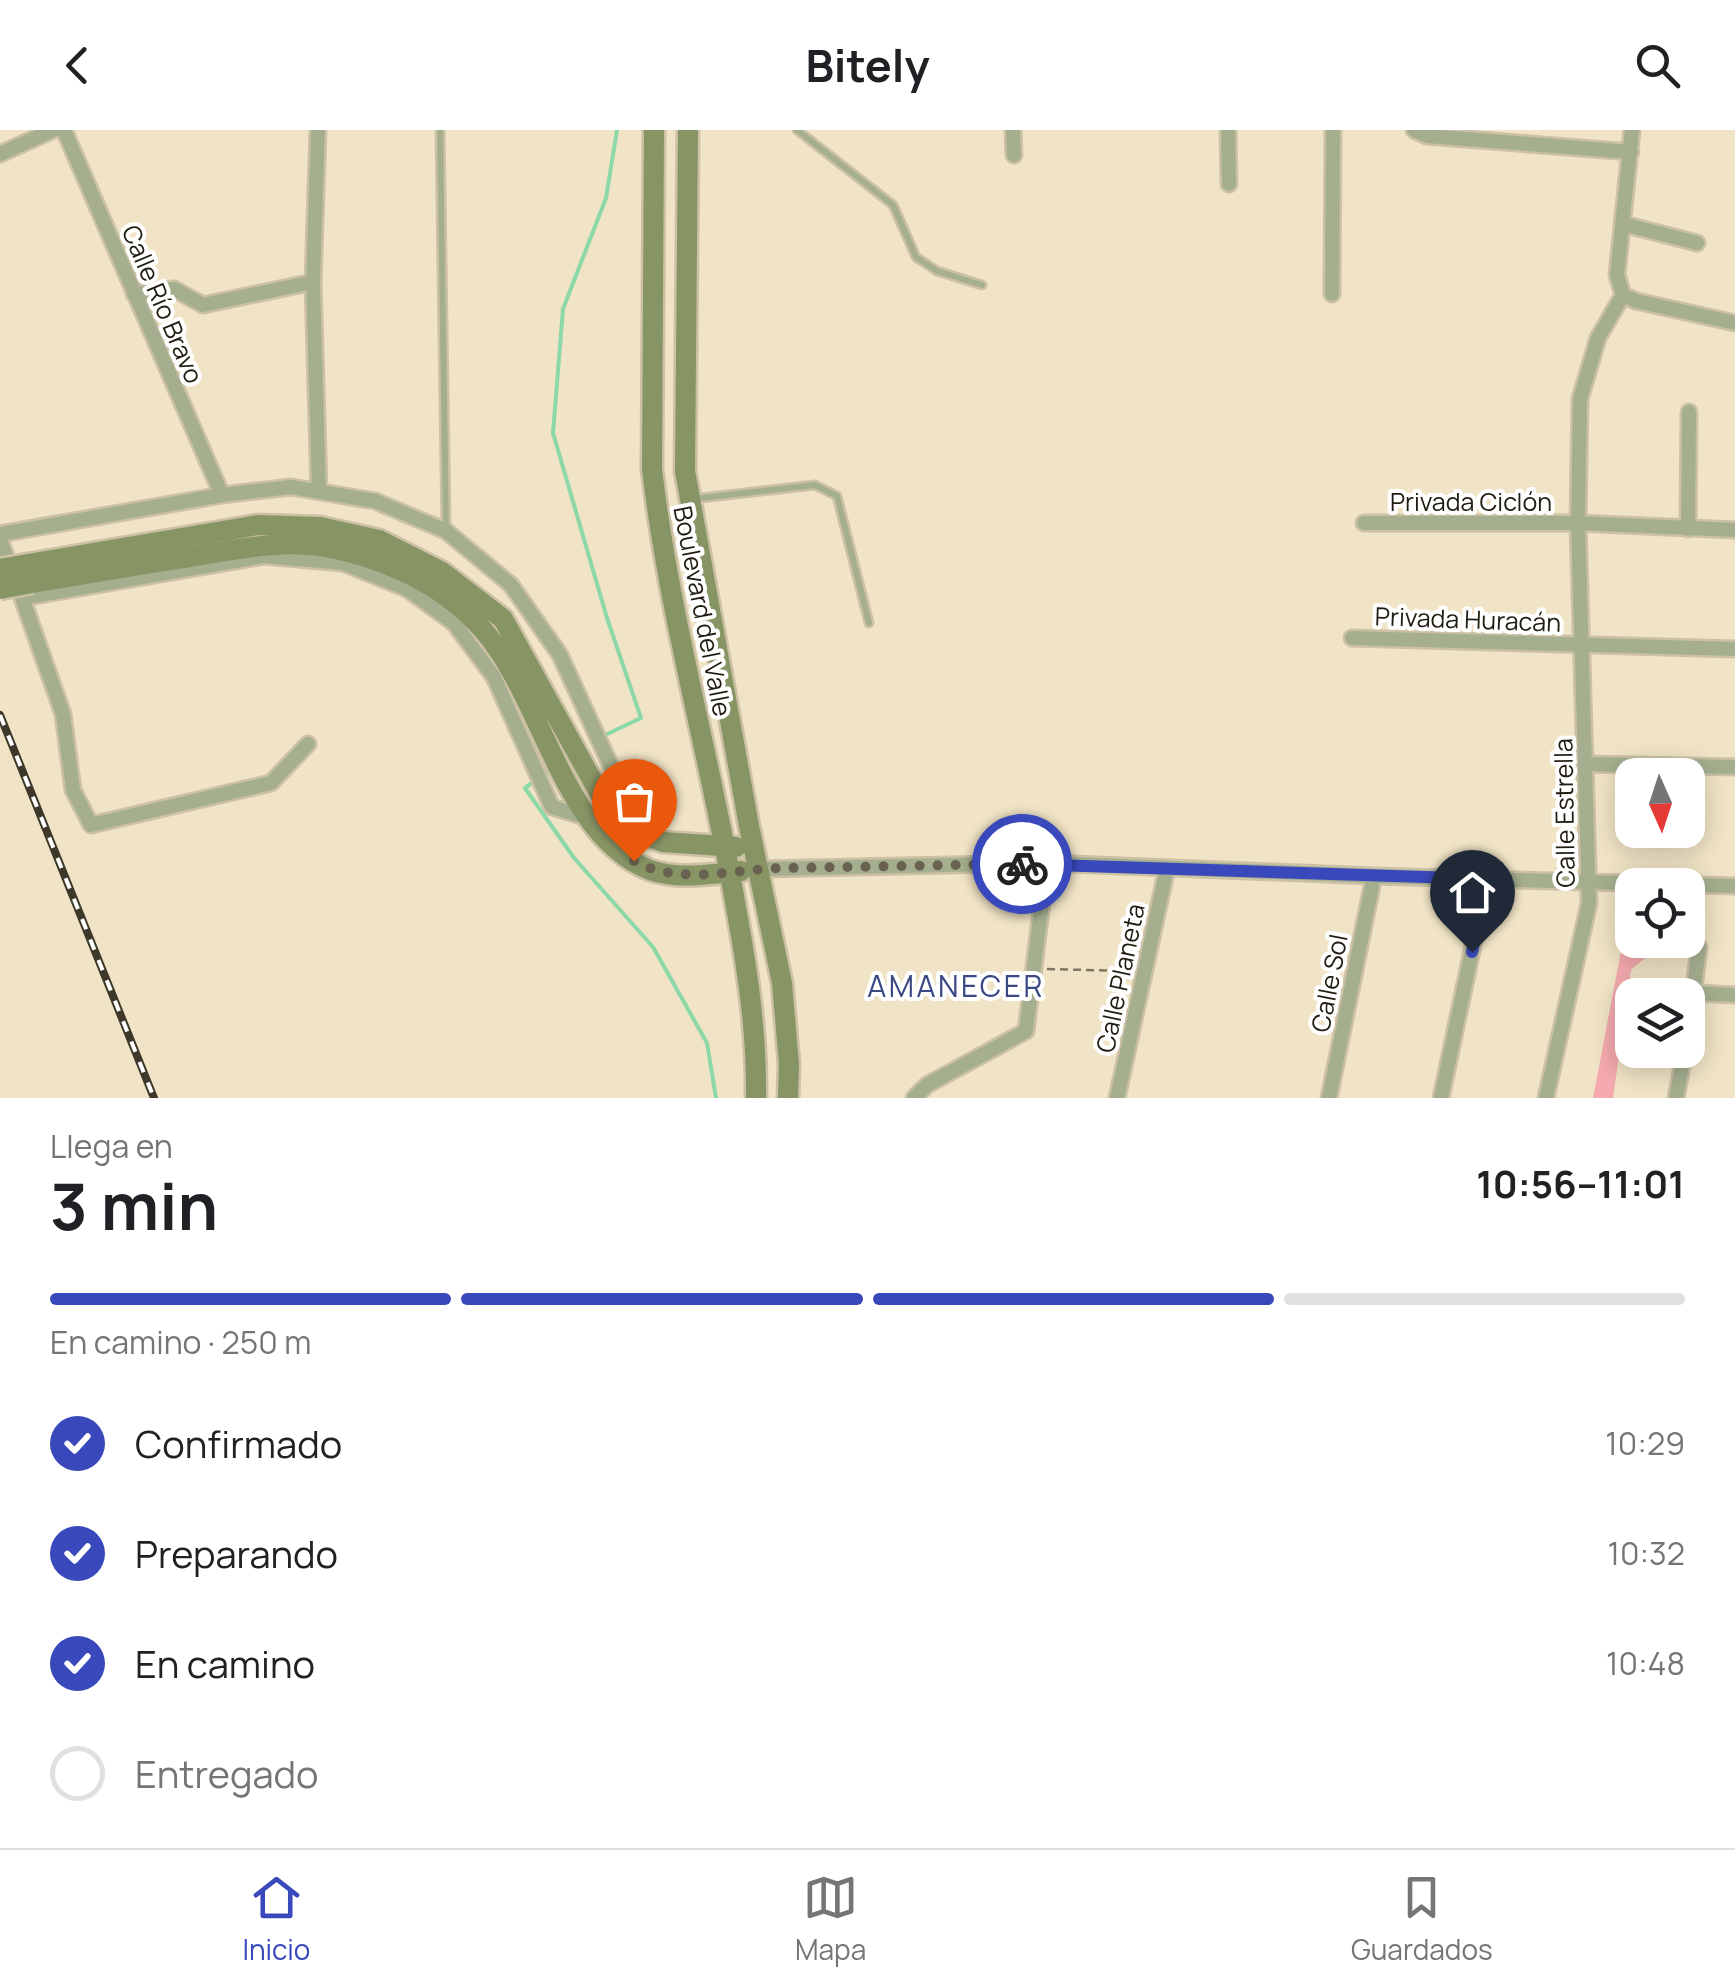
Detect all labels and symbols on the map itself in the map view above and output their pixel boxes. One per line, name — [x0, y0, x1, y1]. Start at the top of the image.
street label: Calle Río Bravo — [114, 220, 212, 388]
street label: Privada Ciclón — [1390, 484, 1552, 519]
street label: Boulevard del Valle — [665, 503, 741, 719]
street label: Privada Huracán — [1374, 598, 1562, 640]
street label: Calle Estrella — [1545, 738, 1583, 888]
north arrow — [1615, 758, 1705, 848]
pin — [592, 759, 677, 862]
courier — [972, 814, 1072, 914]
pin — [1430, 850, 1515, 953]
street label: Calle Planeta — [1087, 900, 1153, 1056]
street label: Calle Sol — [1302, 931, 1356, 1035]
district label: AMANECER — [867, 965, 1045, 1006]

